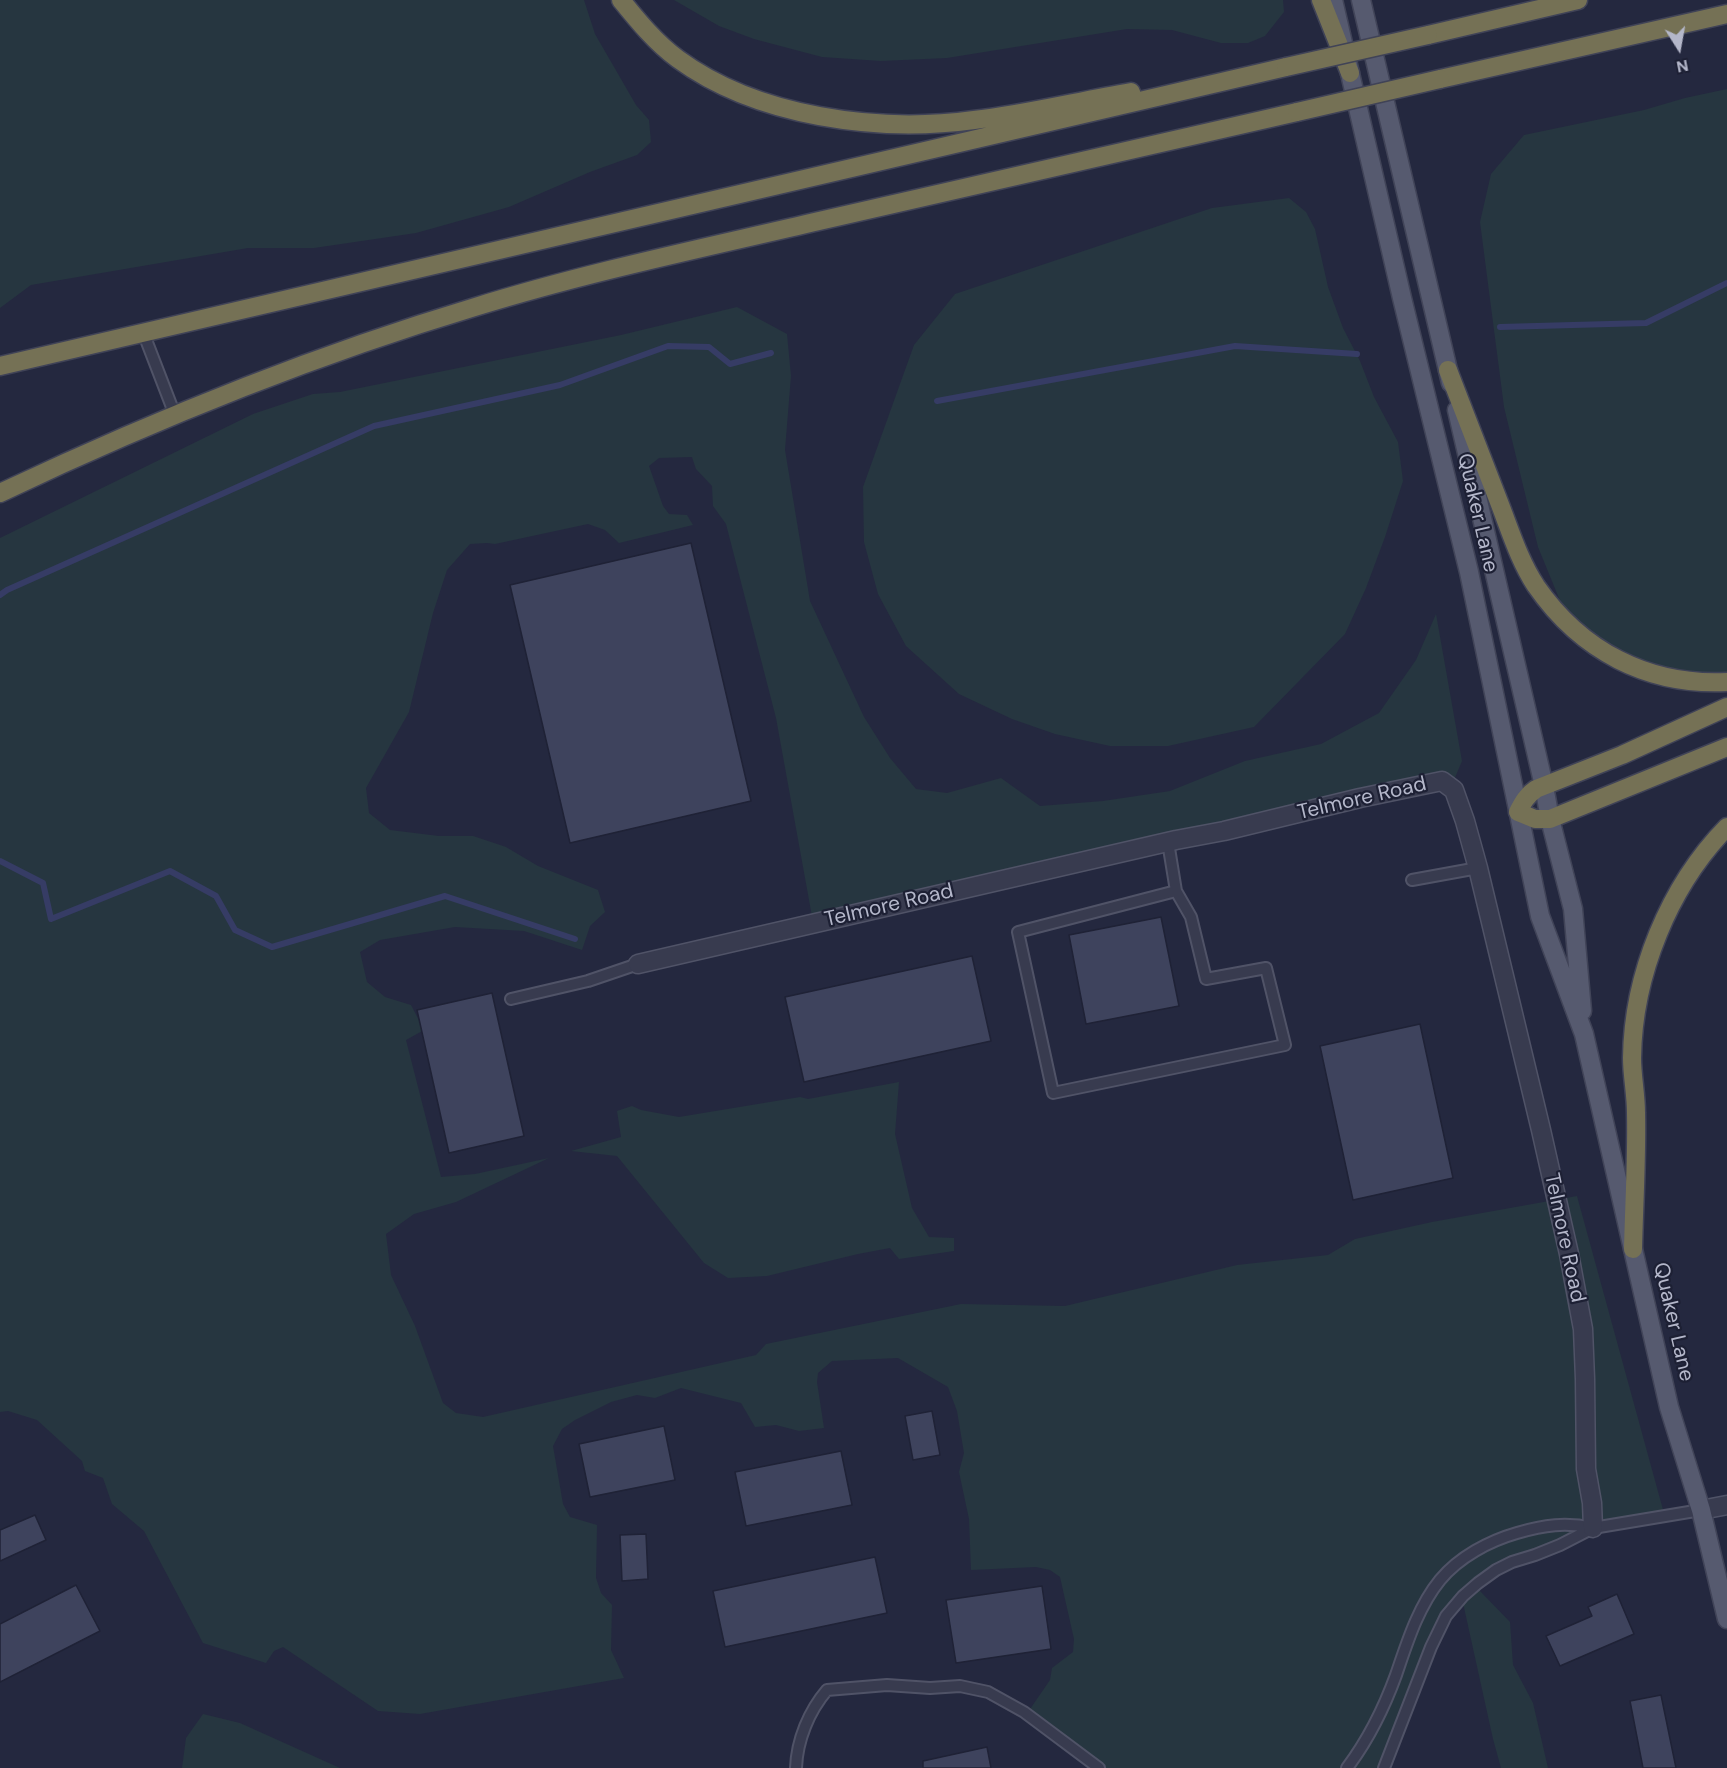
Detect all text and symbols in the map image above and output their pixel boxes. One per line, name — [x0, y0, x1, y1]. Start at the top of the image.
north arrow — [1649, 18, 1709, 78]
text: N — [1675, 55, 1690, 78]
street label: Quaker Lane — [1451, 451, 1503, 575]
street label: Telmore Road — [1295, 772, 1429, 826]
street label: Telmore Road — [822, 879, 956, 933]
street label: Telmore Road — [1538, 1171, 1590, 1305]
street label: Quaker Lane — [1647, 1260, 1699, 1384]

